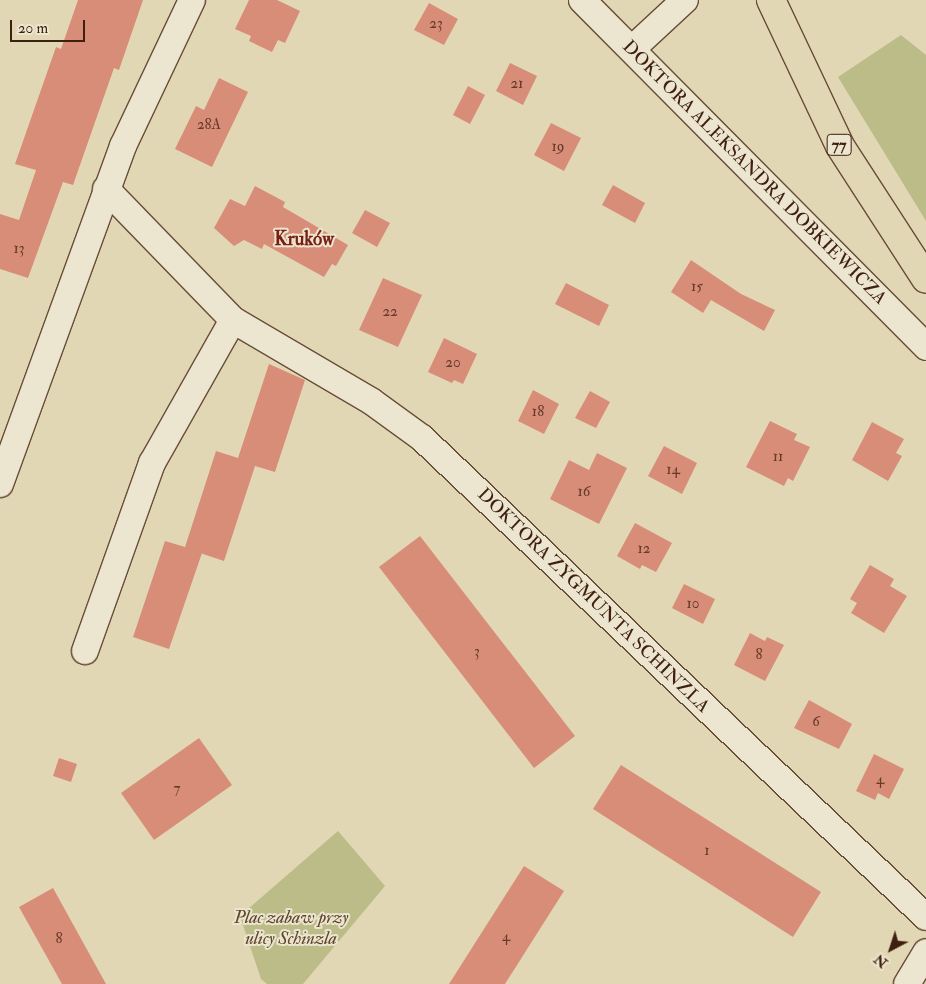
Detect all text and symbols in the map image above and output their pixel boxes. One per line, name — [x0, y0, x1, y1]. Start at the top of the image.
scale bar — [12, 10, 88, 42]
house number: 23 — [429, 15, 443, 33]
text: 20 m — [18, 19, 48, 38]
street label: DOKTORA ALEKSANDRA DOBKIEWICZA — [617, 36, 891, 310]
house number: 21 — [511, 75, 523, 93]
house number: 28A — [197, 116, 221, 134]
road number: 77 — [826, 132, 852, 158]
house number: 19 — [552, 138, 564, 156]
district label: Kruków — [274, 229, 334, 251]
house number: 13 — [13, 240, 25, 258]
house number: 15 — [691, 278, 703, 296]
house number: 22 — [382, 303, 398, 321]
house number: 20 — [445, 354, 461, 372]
house number: 18 — [532, 403, 544, 421]
house number: 11 — [773, 448, 783, 466]
house number: 14 — [666, 461, 680, 479]
house number: 16 — [578, 483, 590, 501]
street label: DOKTORA ZYGMUNTA SCHINZLA — [472, 484, 714, 718]
house number: 12 — [638, 540, 650, 558]
house number: 10 — [687, 595, 699, 613]
house number: 3 — [474, 643, 480, 661]
house number: 8 — [755, 646, 763, 664]
house number: 6 — [812, 713, 820, 731]
house number: 4 — [876, 771, 884, 789]
house number: 7 — [174, 780, 180, 798]
house number: 1 — [704, 842, 710, 860]
park label: Plac zabaw przy ulicy Schinzla — [234, 908, 348, 951]
north arrow — [866, 924, 916, 974]
house number: 4 — [502, 928, 510, 946]
house number: 8 — [55, 930, 63, 948]
text: N — [871, 950, 891, 971]

